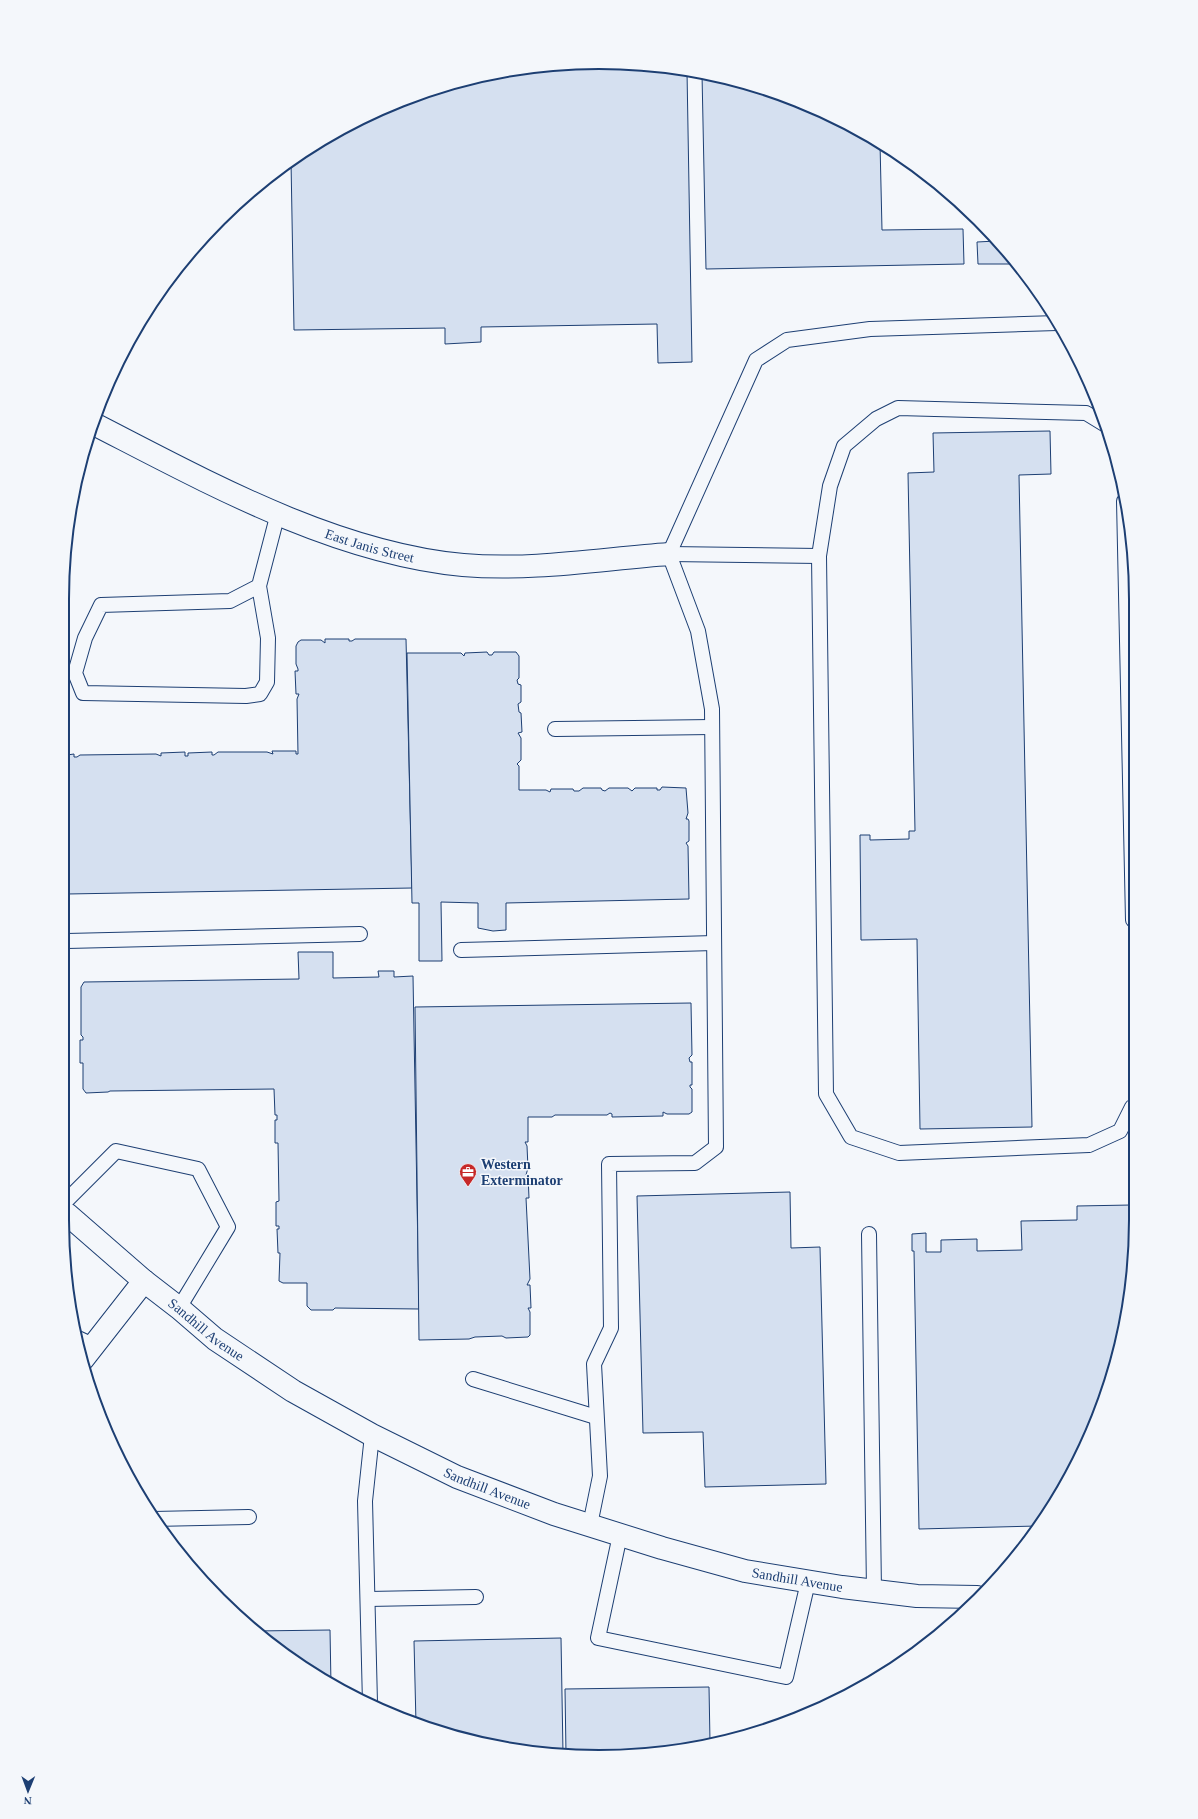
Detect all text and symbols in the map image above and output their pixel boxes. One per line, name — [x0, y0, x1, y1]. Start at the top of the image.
street label: East Janis Street — [323, 526, 415, 566]
place label: Western Exterminator — [481, 1157, 563, 1188]
office icon: Western Exterminator — [458, 1162, 478, 1187]
street label: Sandhill Avenue — [165, 1296, 246, 1364]
street label: Sandhill Avenue — [441, 1465, 533, 1512]
street label: Sandhill Avenue — [751, 1565, 844, 1595]
north arrow — [8, 1771, 48, 1811]
text: N — [24, 1795, 32, 1807]

